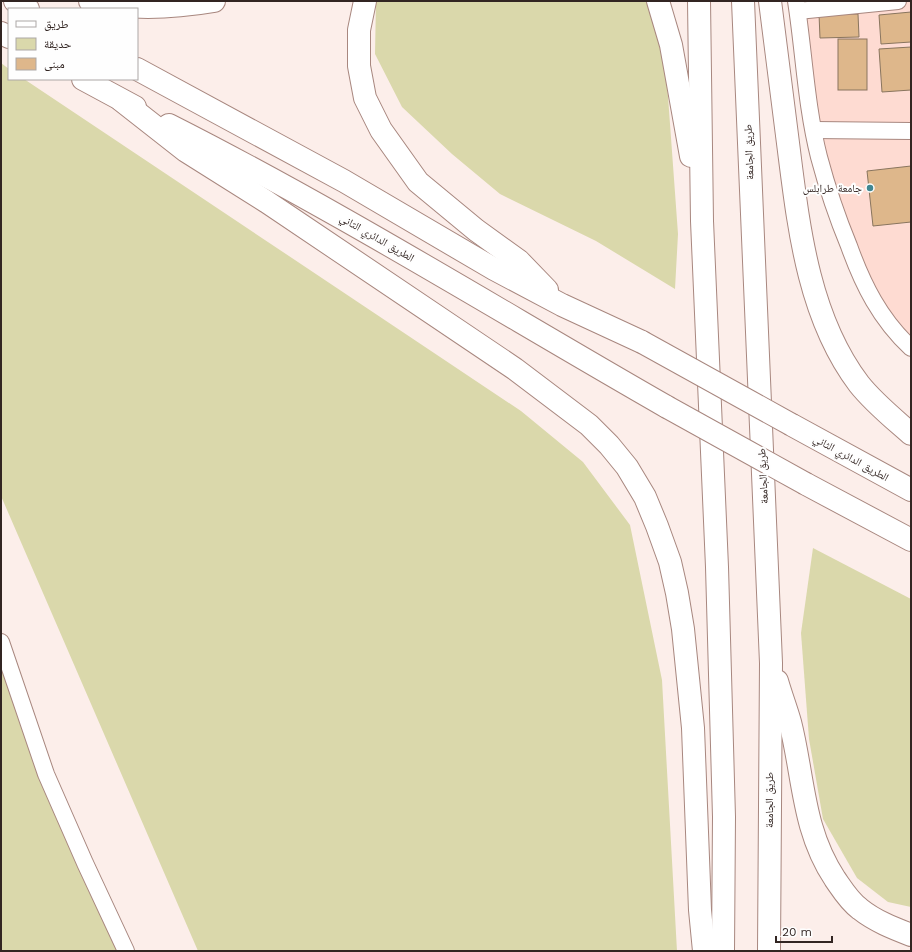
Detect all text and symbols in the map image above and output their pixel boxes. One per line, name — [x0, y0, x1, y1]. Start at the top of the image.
legend — [8, 8, 138, 80]
text: طريق — [44, 17, 69, 31]
text: حديقة — [44, 37, 72, 51]
text: مبنى — [44, 57, 65, 71]
street label: طريق الجامعة — [742, 124, 756, 180]
place label: جامعة طرابلس — [803, 182, 862, 195]
marker: جامعة طرابلس — [865, 183, 875, 193]
street label: الطريق الدائري الثاني — [336, 211, 417, 266]
street label: الطريق الدائري الثاني — [810, 432, 891, 486]
street label: طريق الجامعة — [755, 448, 771, 504]
street label: طريق الجامعة — [763, 772, 776, 828]
scale bar — [776, 918, 832, 944]
text: 20 m — [782, 925, 812, 939]

